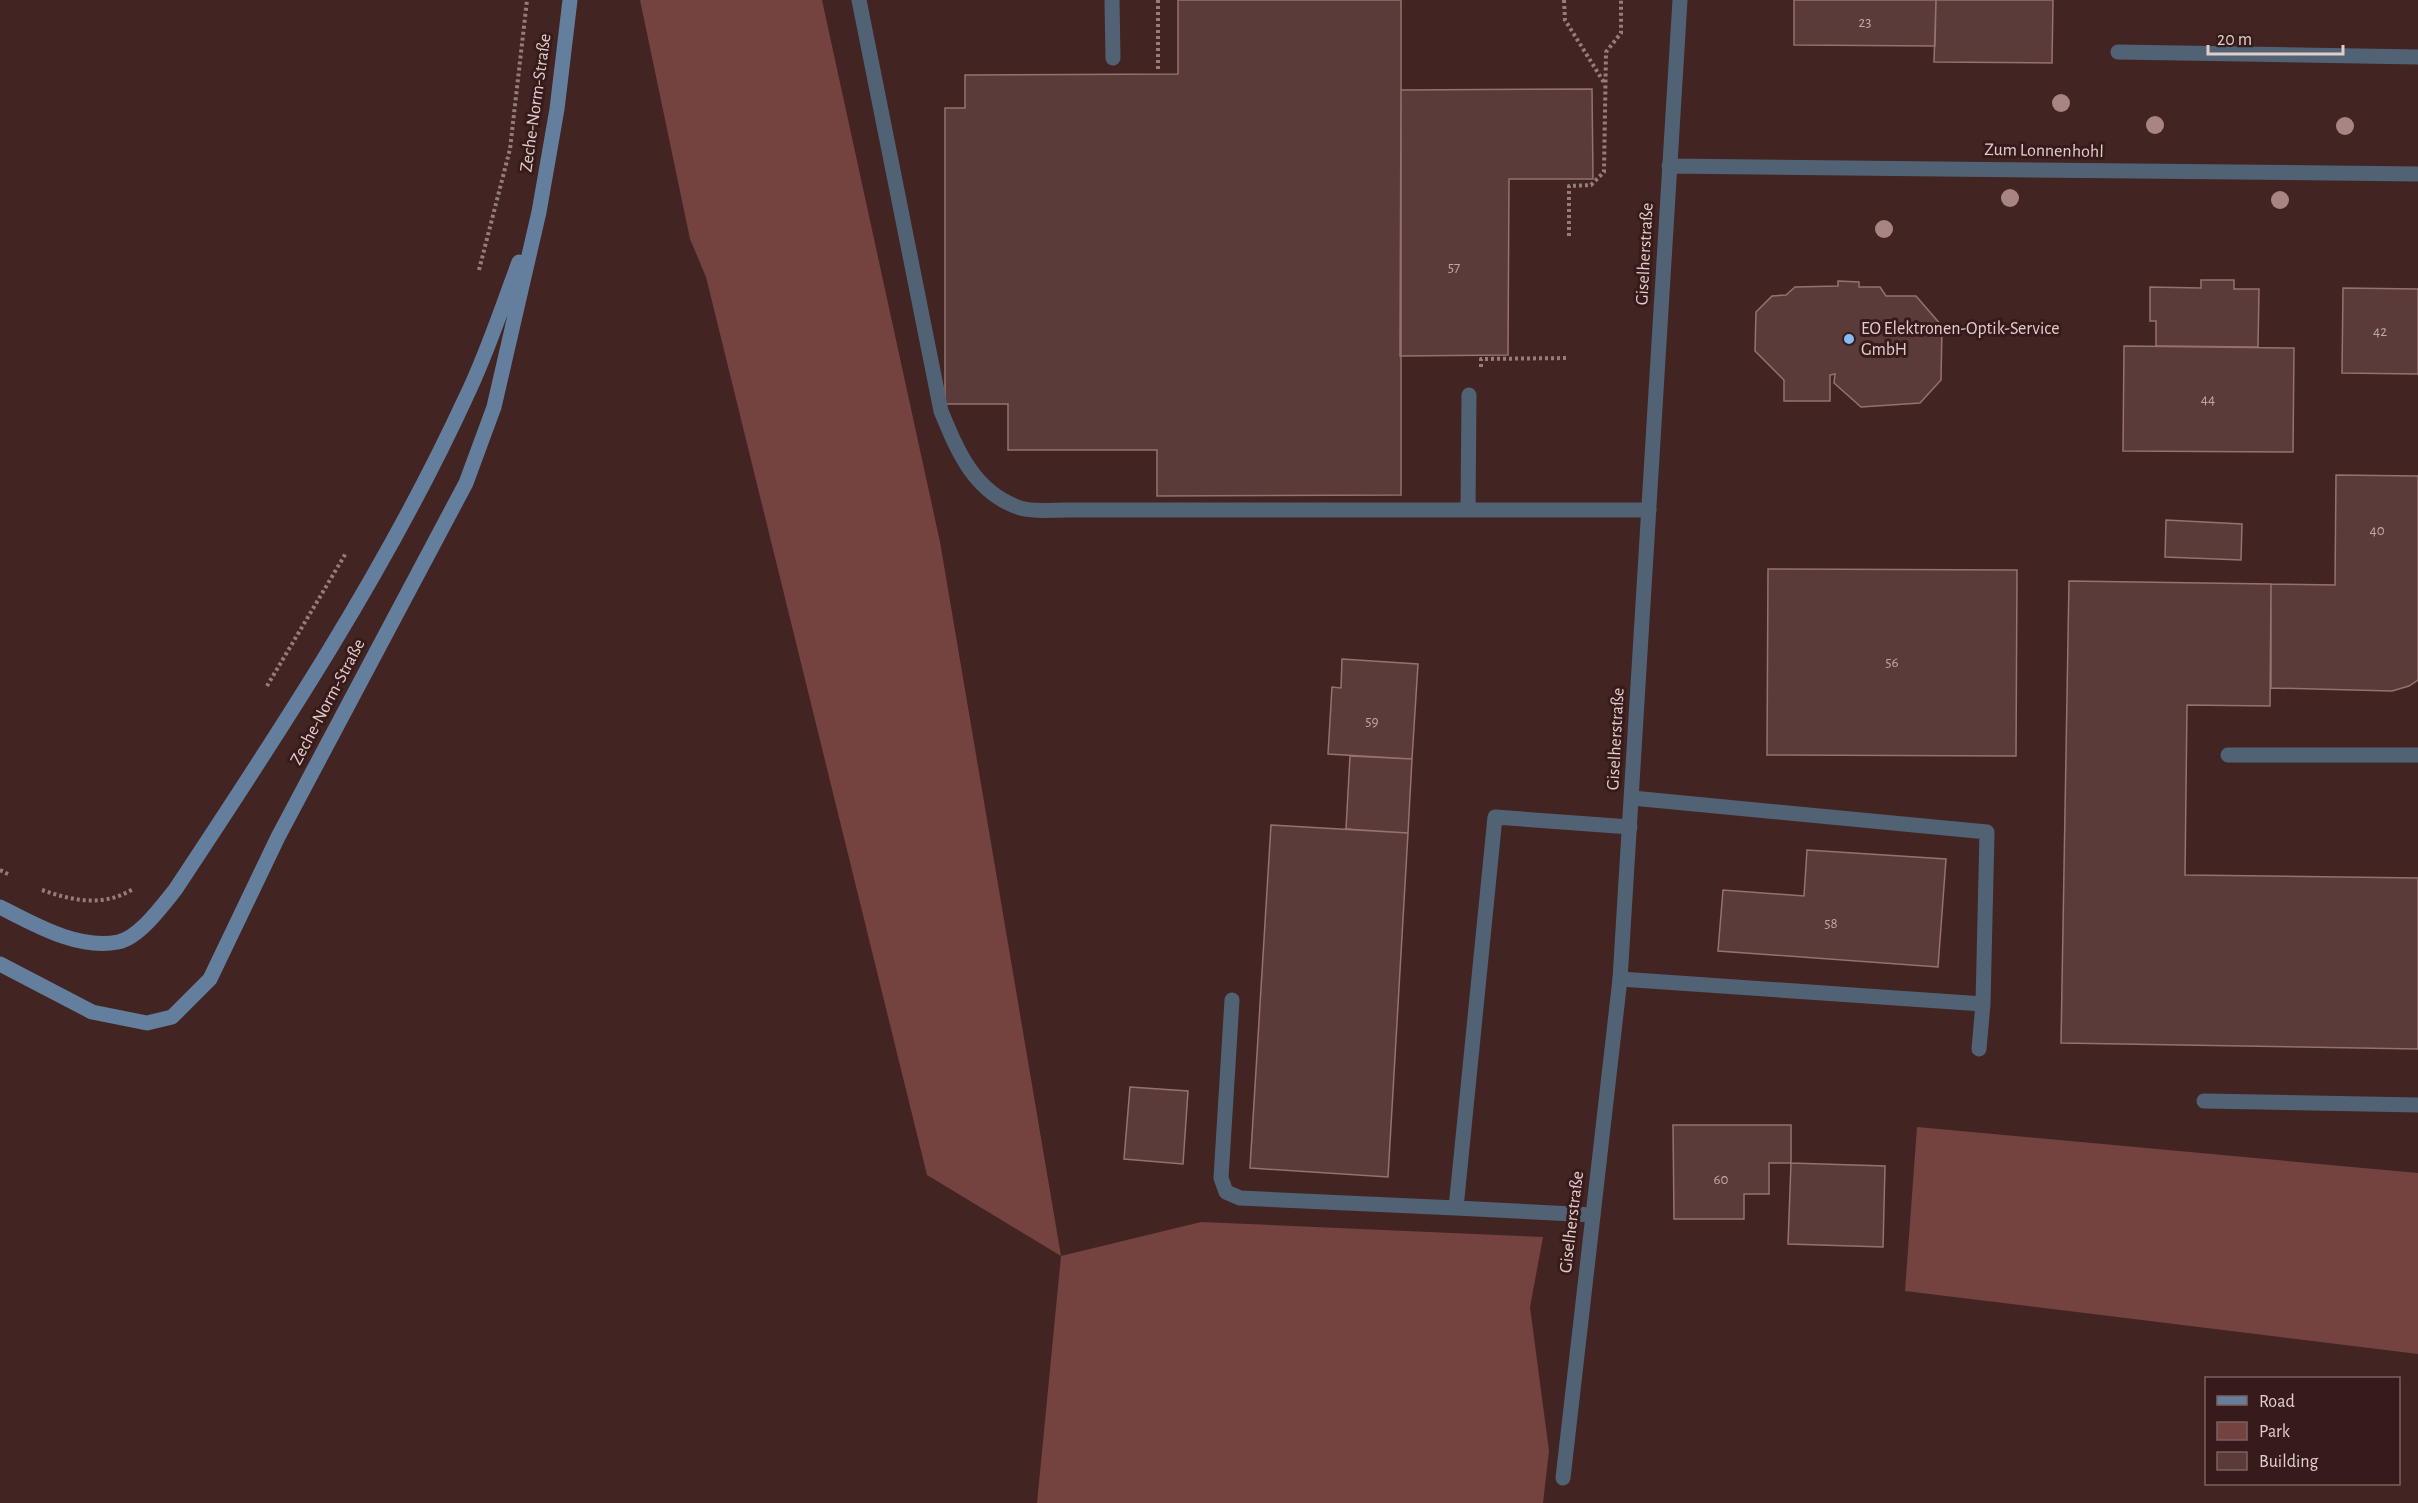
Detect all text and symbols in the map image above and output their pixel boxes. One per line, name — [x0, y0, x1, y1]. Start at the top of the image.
house number: 23 — [1858, 15, 1872, 30]
scale bar — [2208, 18, 2343, 56]
text: 20 m — [2217, 31, 2252, 49]
street label: Zeche-Norm-Straße — [517, 33, 555, 173]
street label: Zum Lonnenhohl — [1984, 141, 2104, 161]
street label: Giselherstraße — [1633, 202, 1657, 306]
house number: 57 — [1448, 260, 1460, 275]
place label: EO Elektronen-Optik-Service GmbH — [1861, 320, 2060, 359]
house number: 42 — [2373, 324, 2387, 339]
marker: EO Elektronen-Optik-Service GmbH — [1842, 332, 1856, 346]
house number: 44 — [2201, 392, 2215, 407]
house number: 40 — [2369, 523, 2385, 538]
street label: Zeche-Norm-Straße — [287, 636, 369, 768]
house number: 56 — [1885, 655, 1899, 670]
street label: Giselherstraße — [1604, 687, 1628, 791]
house number: 59 — [1365, 714, 1379, 729]
house number: 58 — [1824, 916, 1838, 931]
street label: Giselherstraße — [1557, 1170, 1587, 1274]
house number: 60 — [1714, 1172, 1729, 1187]
legend — [2205, 1377, 2400, 1485]
text: Road — [2259, 1393, 2295, 1411]
text: Park — [2259, 1423, 2291, 1441]
text: Building — [2259, 1453, 2319, 1471]

